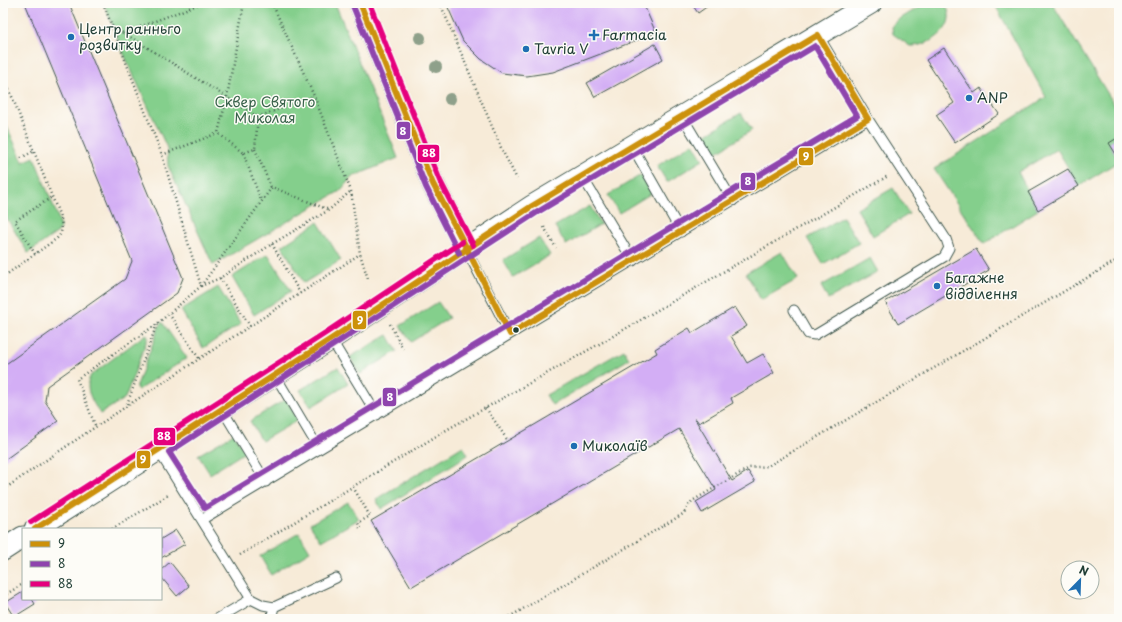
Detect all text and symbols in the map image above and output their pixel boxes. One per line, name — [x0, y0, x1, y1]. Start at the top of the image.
place label: Центр ранньго розвитку — [79, 18, 181, 55]
place label: Farmacia — [602, 24, 667, 45]
marker: Farmacia — [589, 30, 599, 40]
marker: Центр ранньго розвитку — [66, 32, 76, 42]
place label: Tavria V — [534, 38, 589, 59]
marker: Tavria V — [521, 44, 531, 54]
place label: ANP — [977, 87, 1008, 108]
park label: Сквер Святого Миколая — [215, 91, 316, 128]
marker: ANP — [964, 93, 974, 103]
line badge: 8 — [396, 121, 411, 140]
text: 8 — [400, 122, 407, 139]
line badge: 88 — [417, 144, 440, 163]
text: 88 — [422, 144, 436, 161]
line badge: 9 — [798, 147, 814, 166]
text: 9 — [803, 147, 810, 164]
line badge: 8 — [740, 172, 756, 191]
text: 8 — [745, 172, 752, 189]
place label: Багажне відділення — [945, 267, 1018, 304]
marker: Багажне відділення — [932, 281, 942, 291]
line badge: 9 — [352, 310, 367, 330]
text: 9 — [357, 311, 364, 328]
unlabelled marker — [511, 325, 521, 335]
line badge: 8 — [382, 387, 397, 407]
text: 8 — [387, 388, 394, 405]
line badge: 88 — [153, 427, 176, 446]
text: 88 — [157, 427, 171, 444]
place label: Миколаїв — [582, 435, 648, 456]
marker: Миколаїв — [569, 441, 579, 451]
line badge: 9 — [136, 450, 151, 469]
text: 9 — [140, 450, 147, 467]
legend — [22, 528, 162, 600]
text: 9 — [58, 534, 65, 552]
text: 8 — [58, 554, 66, 572]
north arrow — [1060, 560, 1100, 600]
text: N — [1077, 561, 1092, 580]
text: 88 — [58, 574, 73, 592]

